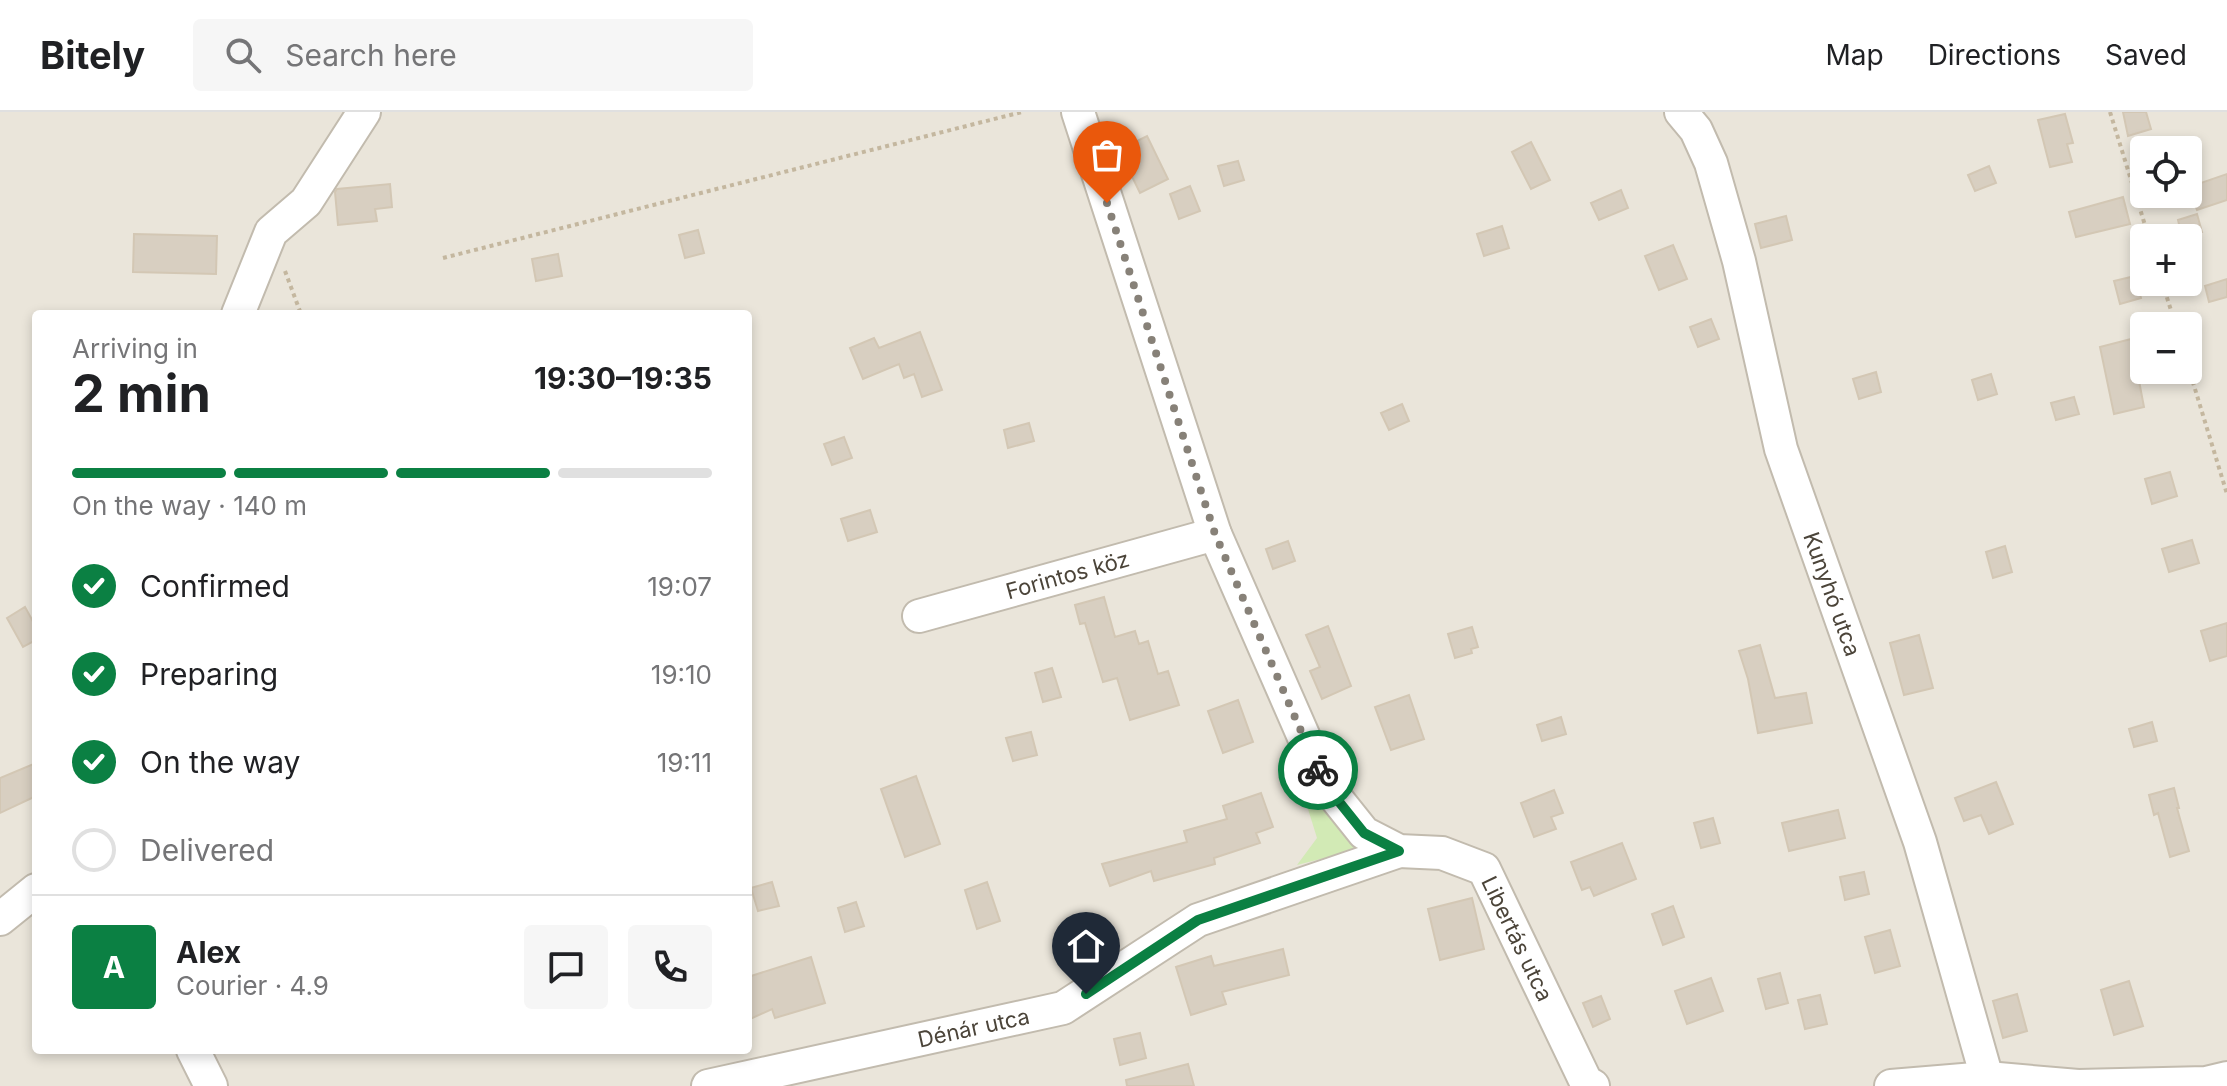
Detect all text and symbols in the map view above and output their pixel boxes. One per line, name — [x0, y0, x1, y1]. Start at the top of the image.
search box — [193, 19, 753, 91]
text: Bitely — [40, 32, 145, 78]
icon: search — [221, 33, 265, 77]
text: Search here — [285, 37, 457, 73]
text: Map — [1825, 38, 1884, 72]
text: Directions — [1928, 38, 2061, 72]
text: Saved — [2105, 38, 2187, 72]
pin — [1073, 121, 1141, 203]
icon: bag — [1085, 133, 1129, 177]
map controls — [2130, 136, 2202, 384]
button: locate — [2130, 136, 2202, 208]
button: + — [2130, 224, 2202, 296]
button: − — [2130, 312, 2202, 384]
text: Arriving in — [72, 333, 198, 364]
text: 19:30–19:35 — [534, 360, 712, 396]
text: 2 min — [72, 362, 211, 425]
text: On the way · 140 m — [72, 490, 307, 521]
street label: Kunyhó utca — [1798, 528, 1866, 659]
street label: Forintos köz — [1003, 545, 1132, 604]
icon: check — [72, 564, 116, 608]
text: Confirmed — [140, 568, 290, 604]
text: 19:07 — [647, 571, 712, 602]
icon: check — [72, 652, 116, 696]
text: Preparing — [140, 656, 278, 692]
text: 19:10 — [651, 659, 712, 690]
courier — [1278, 730, 1358, 810]
icon: check — [72, 740, 116, 784]
text: On the way — [140, 744, 300, 780]
text: 19:11 — [657, 747, 712, 778]
icon: bike — [1296, 748, 1340, 792]
text: Delivered — [140, 832, 274, 868]
street label: Libertás utca — [1476, 872, 1558, 1005]
pin — [1052, 912, 1120, 994]
icon: home — [1064, 924, 1108, 968]
button: chat — [524, 925, 608, 1009]
button: phone — [628, 925, 712, 1009]
text: Alex — [176, 934, 241, 970]
text: A — [103, 949, 125, 985]
text: Courier · 4.9 — [176, 970, 329, 1001]
street label: Dénár utca — [915, 1003, 1032, 1053]

